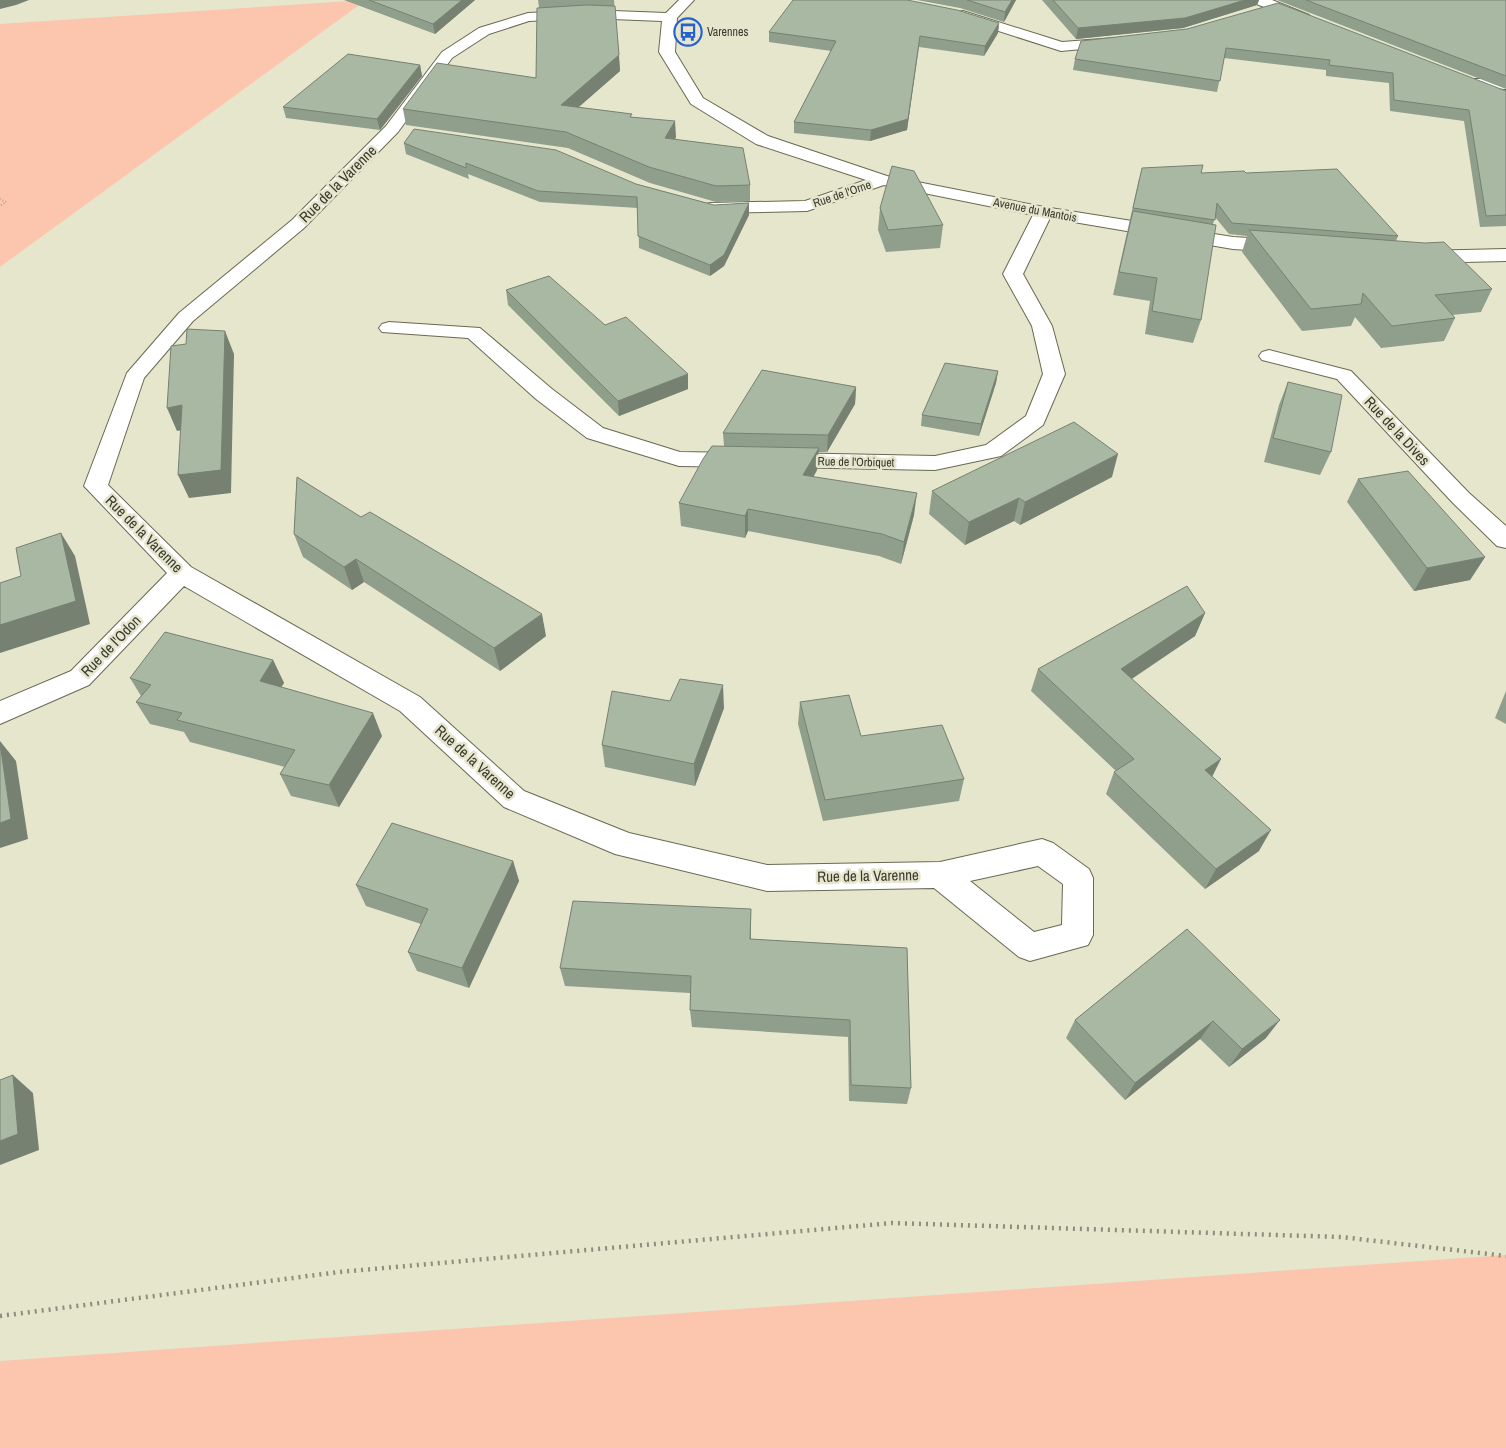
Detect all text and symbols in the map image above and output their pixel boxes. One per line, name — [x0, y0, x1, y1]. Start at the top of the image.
bus stop icon: Varennes — [673, 17, 703, 47]
place label: Varennes — [707, 24, 748, 40]
street label: Rue de la Varenne — [294, 140, 381, 227]
street label: Rue de l'Orne — [811, 177, 873, 211]
street label: Avenue du Mantois — [991, 194, 1078, 226]
street label: Rue de la Dives — [1360, 391, 1435, 470]
street label: Rue de l'Orbiquet — [817, 453, 895, 471]
street label: Rue de la Varenne — [101, 490, 188, 577]
street label: Rue de l'Odon — [76, 610, 145, 681]
street label: Rue de la Varenne — [431, 720, 520, 804]
street label: Rue de la Varenne — [817, 864, 919, 887]

